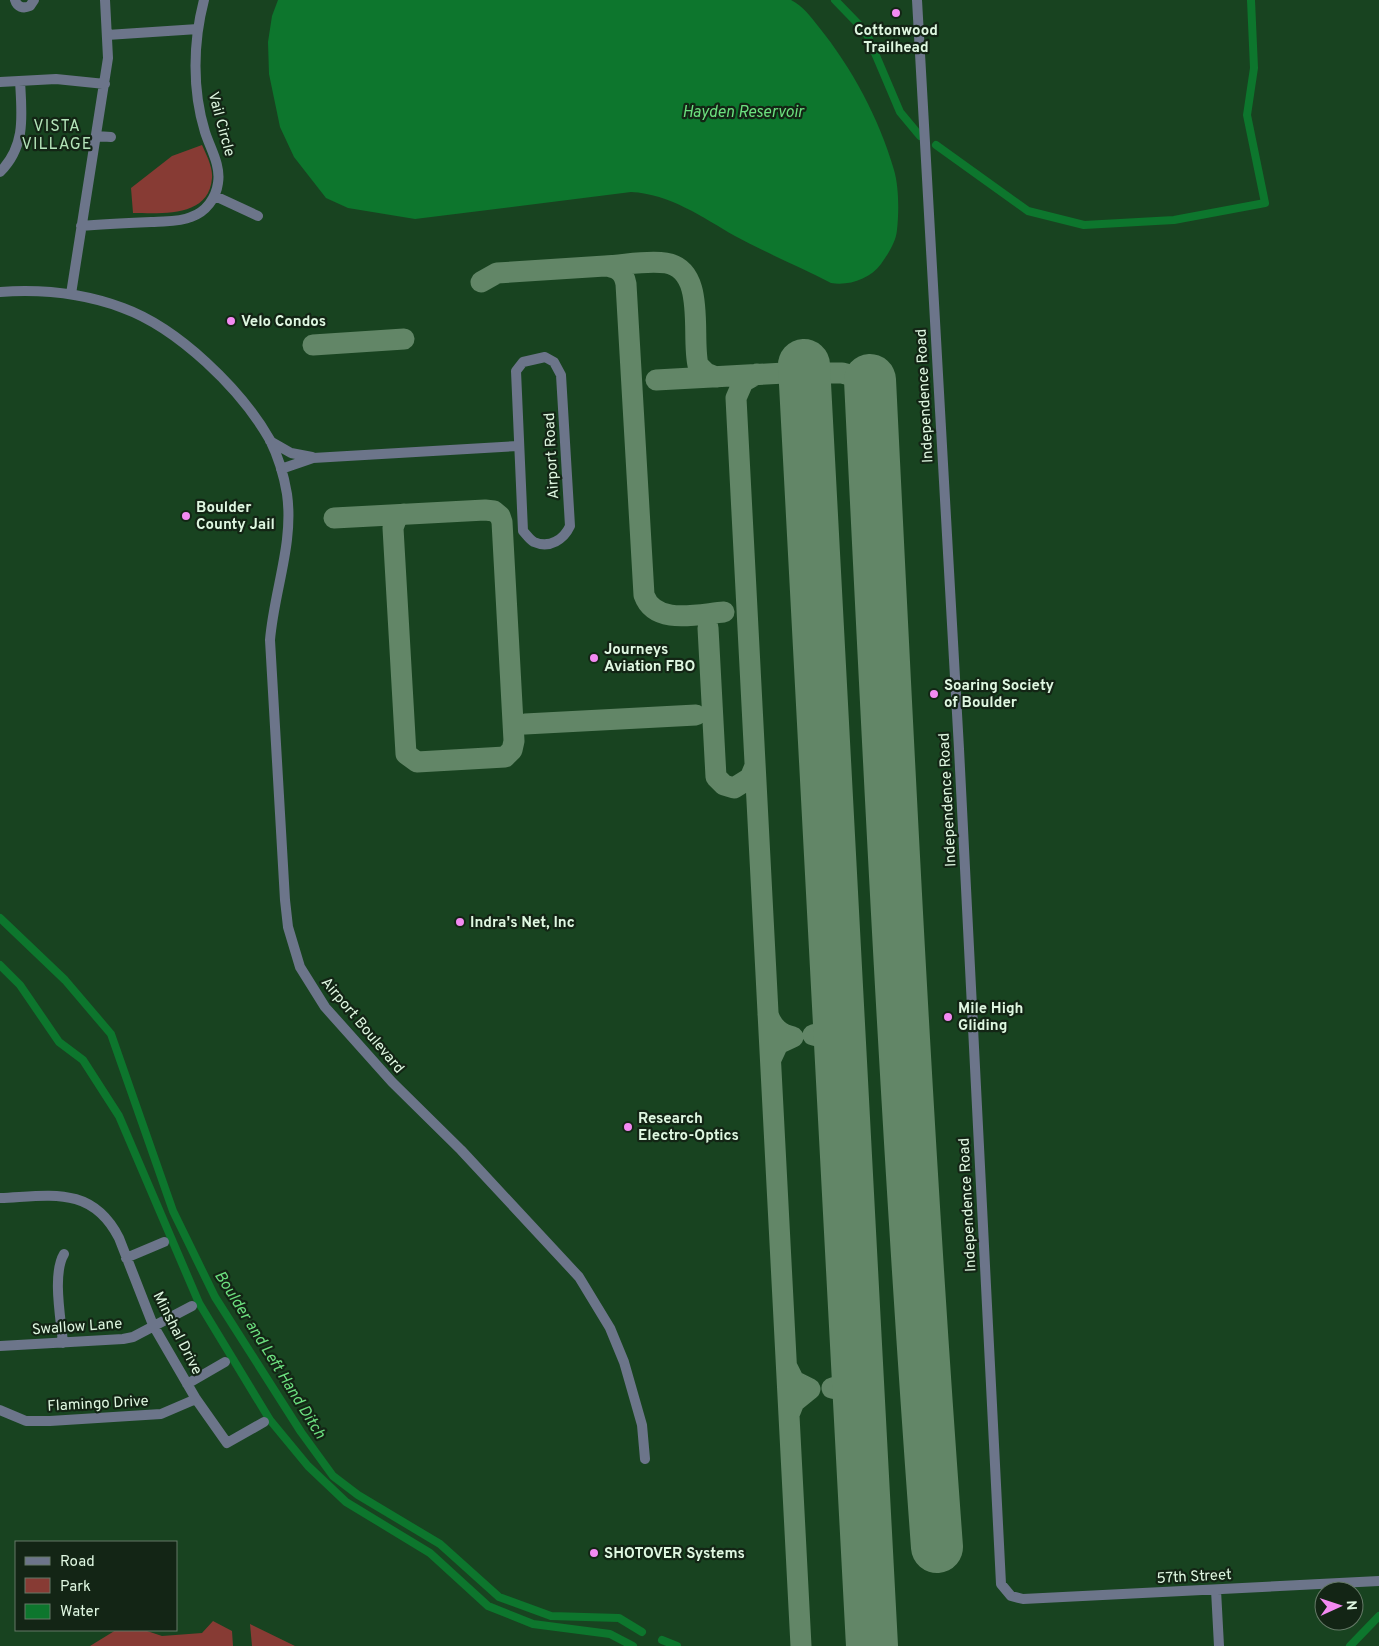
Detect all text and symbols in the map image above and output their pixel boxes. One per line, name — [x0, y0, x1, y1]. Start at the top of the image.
marker: Cottonwood Trailhead — [890, 7, 902, 19]
place label: Cottonwood Trailhead — [854, 22, 938, 58]
street label: Vail Circle — [203, 90, 238, 159]
water label: Hayden Reservoir — [682, 103, 806, 123]
district label: VISTA VILLAGE — [22, 117, 92, 155]
place label: Velo Condos — [241, 313, 326, 332]
marker: Velo Condos — [225, 315, 237, 327]
street label: Independence Road — [912, 328, 939, 464]
street label: Airport Road — [541, 412, 564, 500]
place label: Boulder County Jail — [196, 499, 275, 535]
marker: Boulder County Jail — [180, 510, 192, 522]
place label: Journeys Aviation FBO — [604, 641, 695, 677]
marker: Journeys Aviation FBO — [588, 652, 600, 664]
place label: Soaring Society of Boulder — [944, 677, 1054, 713]
marker: Soaring Society of Boulder — [928, 688, 940, 700]
street label: Independence Road — [935, 732, 962, 868]
place label: Indra's Net, Inc — [470, 914, 575, 933]
marker: Indra's Net, Inc — [454, 916, 466, 928]
street label: Airport Boulevard — [316, 974, 408, 1078]
place label: Mile High Gliding — [958, 1000, 1023, 1036]
marker: Mile High Gliding — [942, 1011, 954, 1023]
place label: Research Electro-Optics — [638, 1110, 739, 1146]
marker: Research Electro-Optics — [622, 1121, 634, 1133]
street label: Independence Road — [955, 1137, 982, 1273]
water label: Boulder and Left Hand Ditch — [209, 1267, 330, 1443]
street label: Minshal Drive — [148, 1289, 206, 1378]
street label: Swallow Lane — [31, 1315, 123, 1340]
street label: Flamingo Drive — [47, 1392, 149, 1417]
legend — [15, 1541, 178, 1631]
place label: SHOTOVER Systems — [604, 1545, 745, 1564]
marker: SHOTOVER Systems — [588, 1547, 600, 1559]
text: Road — [60, 1553, 95, 1572]
street label: 57th Street — [1156, 1566, 1232, 1589]
text: Park — [60, 1578, 91, 1597]
north arrow — [1314, 1581, 1364, 1631]
text: N — [1342, 1600, 1359, 1611]
text: Water — [60, 1603, 100, 1622]

